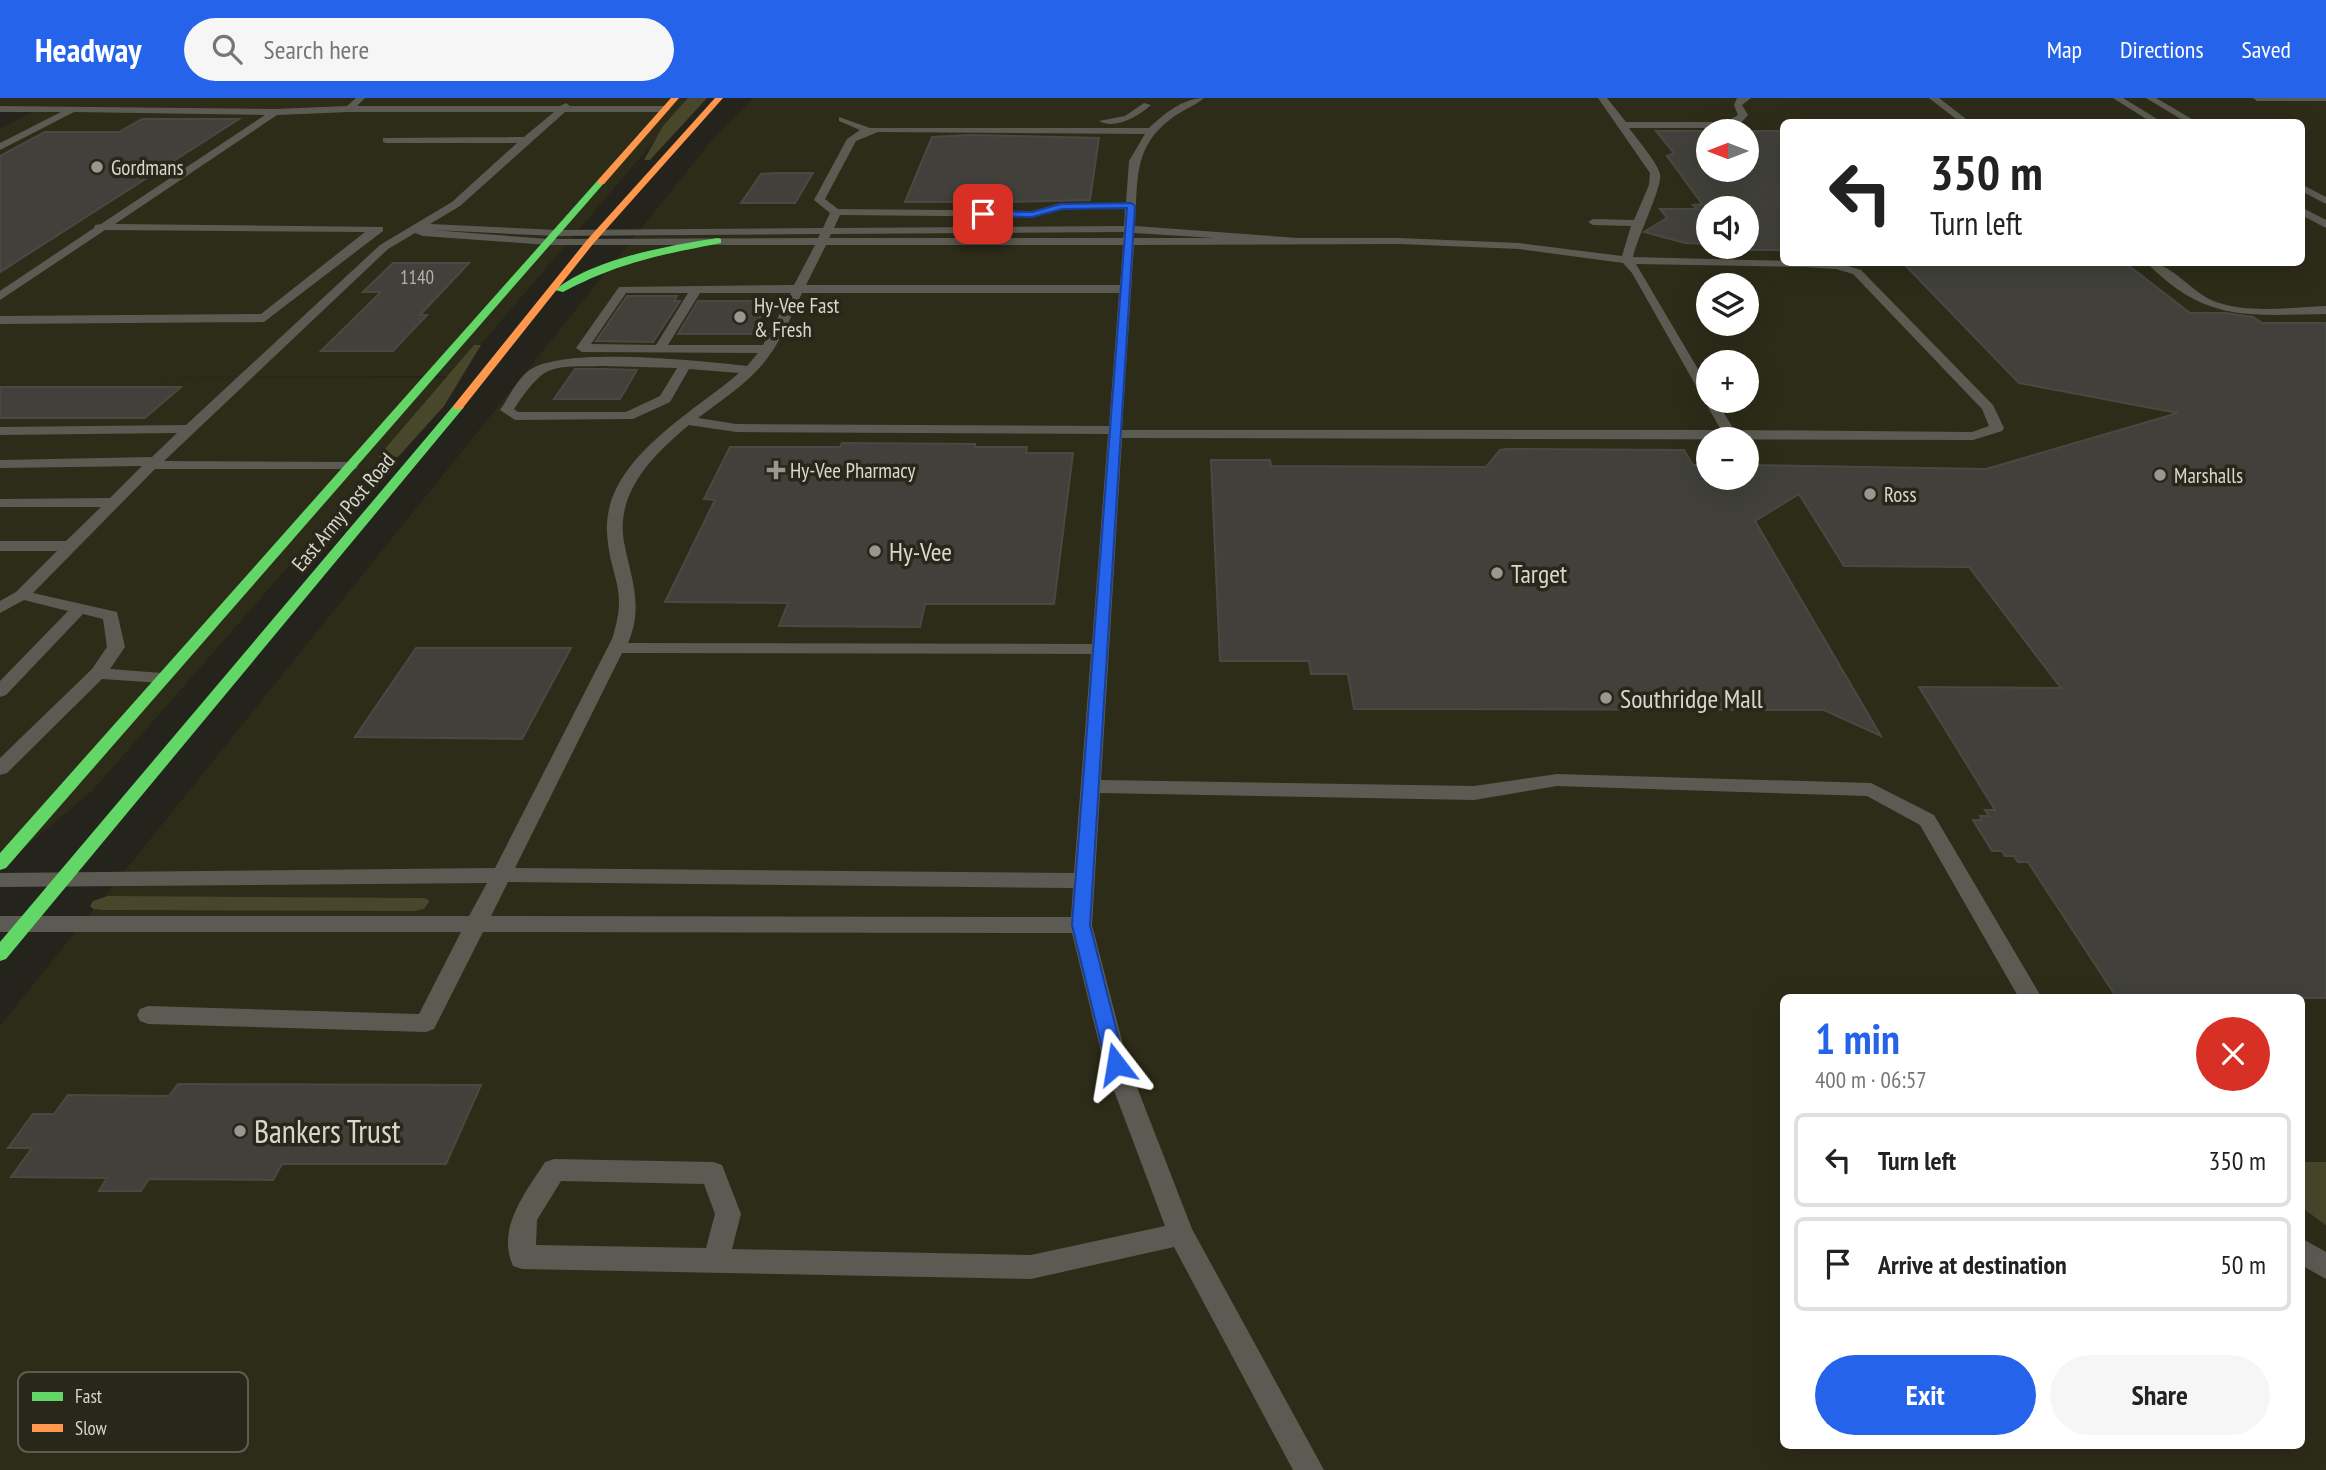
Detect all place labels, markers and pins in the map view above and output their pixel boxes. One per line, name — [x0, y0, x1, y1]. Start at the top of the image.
place label: Gordmans — [111, 154, 184, 181]
marker: Gordmans — [89, 159, 105, 175]
pin — [953, 184, 1013, 244]
place label: Hy-Vee Fast & Fresh — [754, 292, 840, 343]
marker: Hy-Vee Fast & Fresh — [732, 309, 748, 325]
place label: Hy-Vee Pharmacy — [790, 457, 916, 484]
marker: Hy-Vee Pharmacy — [768, 462, 784, 478]
place label: Marshalls — [2174, 462, 2243, 489]
marker: Marshalls — [2152, 467, 2168, 483]
place label: Ross — [1884, 481, 1917, 508]
marker: Ross — [1862, 486, 1878, 502]
place label: Hy-Vee — [889, 535, 952, 568]
marker: Hy-Vee — [867, 543, 883, 559]
place label: Target — [1511, 557, 1567, 590]
marker: Target — [1489, 565, 1505, 581]
place label: Southridge Mall — [1620, 682, 1763, 715]
marker: Southridge Mall — [1598, 690, 1614, 706]
place label: Bankers Trust — [254, 1110, 401, 1152]
marker: Bankers Trust — [232, 1123, 248, 1139]

